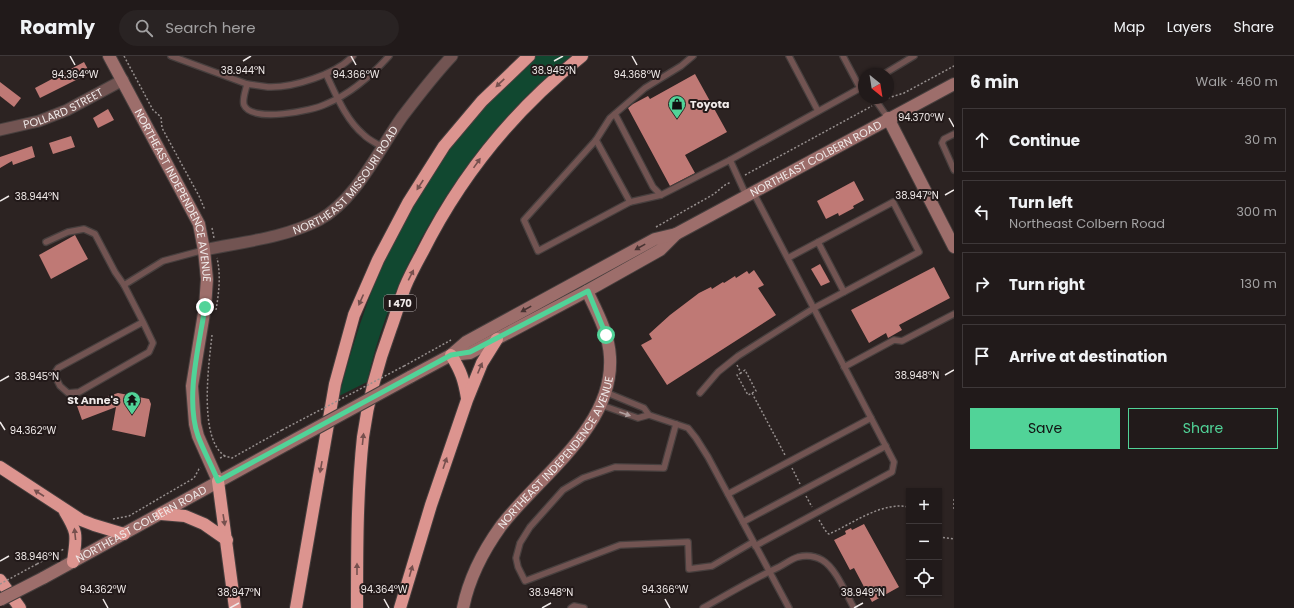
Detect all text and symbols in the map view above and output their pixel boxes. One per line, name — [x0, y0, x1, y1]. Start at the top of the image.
search box — [119, 10, 399, 46]
text: Roamly — [20, 14, 95, 41]
icon: search — [133, 17, 155, 39]
text: Search here — [165, 17, 256, 38]
text: Map — [1114, 17, 1145, 37]
text: Layers — [1167, 17, 1211, 37]
text: Share — [1233, 17, 1274, 37]
text: 38.944°N — [221, 63, 265, 78]
text: 38.945°N — [532, 63, 576, 78]
text: 94.364°W — [51, 67, 99, 82]
text: 94.366°W — [332, 67, 380, 82]
text: 94.368°W — [613, 67, 661, 82]
north arrow — [858, 68, 894, 104]
text: 6 min — [970, 70, 1019, 94]
text: Walk · 460 m — [1195, 72, 1278, 91]
one-way arrow — [495, 78, 505, 88]
street label: POLLARD STREET — [22, 84, 106, 132]
shop icon: Toyota — [667, 94, 687, 119]
place label: Toyota — [690, 96, 729, 112]
street label: NORTHEAST INDEPENDENCE AVENUE — [131, 106, 215, 283]
text: 94.370°W — [898, 110, 944, 125]
street label: NORTHEAST COLBERN ROAD — [747, 116, 885, 201]
street label: NORTHEAST MISSOURI ROAD — [291, 123, 402, 238]
icon: ahead — [971, 129, 993, 151]
text: Continue — [1009, 130, 1080, 151]
text: 30 m — [1244, 130, 1277, 149]
one-way arrow — [473, 158, 481, 168]
one-way arrow — [416, 179, 424, 190]
text: 38.947°N — [895, 188, 939, 203]
text: 38.944°N — [15, 189, 59, 204]
text: Turn left — [1009, 192, 1073, 213]
icon: left — [971, 201, 993, 223]
text: 300 m — [1236, 202, 1277, 221]
text: Northeast Colbern Road — [1009, 214, 1165, 233]
one-way arrow — [634, 244, 646, 250]
one-way arrow — [408, 269, 414, 280]
icon: right — [971, 273, 993, 295]
text: Turn right — [1009, 274, 1085, 295]
text: 130 m — [1240, 274, 1277, 293]
one-way arrow — [358, 295, 364, 306]
road number: I 470 — [384, 295, 416, 311]
route end — [196, 298, 214, 316]
one-way arrow — [520, 306, 532, 313]
route start — [597, 326, 615, 344]
icon: arrive — [971, 345, 993, 367]
text: Arrive at destination — [1009, 346, 1167, 367]
one-way arrow — [477, 363, 483, 374]
text: 38.948°N — [895, 368, 939, 383]
text: 38.945°N — [15, 369, 59, 384]
street label: NORTHEAST INDEPENDENCE AVENUE — [494, 375, 617, 532]
temple icon: St Anne's — [122, 390, 142, 415]
place label: St Anne's — [67, 392, 119, 408]
button: Save — [970, 408, 1120, 449]
button: Share — [1128, 408, 1278, 449]
one-way arrow — [619, 411, 631, 417]
text: 94.362°W — [10, 423, 57, 438]
one-way arrow — [360, 433, 367, 445]
one-way arrow — [442, 457, 448, 469]
one-way arrow — [318, 461, 324, 473]
street label: NORTHEAST COLBERN ROAD — [73, 481, 210, 567]
map controls — [906, 488, 942, 596]
button: + — [906, 488, 942, 524]
one-way arrow — [34, 489, 44, 497]
one-way arrow — [221, 514, 227, 526]
button: − — [906, 524, 942, 560]
one-way arrow — [72, 527, 78, 540]
text: 38.946°N — [15, 549, 59, 564]
button: locate — [906, 560, 942, 596]
one-way arrow — [354, 562, 360, 575]
one-way arrow — [408, 564, 414, 576]
text: 94.362°W — [80, 582, 127, 597]
text: 94.364°W — [360, 582, 408, 597]
text: 94.366°W — [641, 582, 689, 597]
text: 38.947°N — [217, 585, 261, 600]
text: 38.948°N — [529, 585, 573, 600]
text: 38.949°N — [841, 585, 885, 600]

